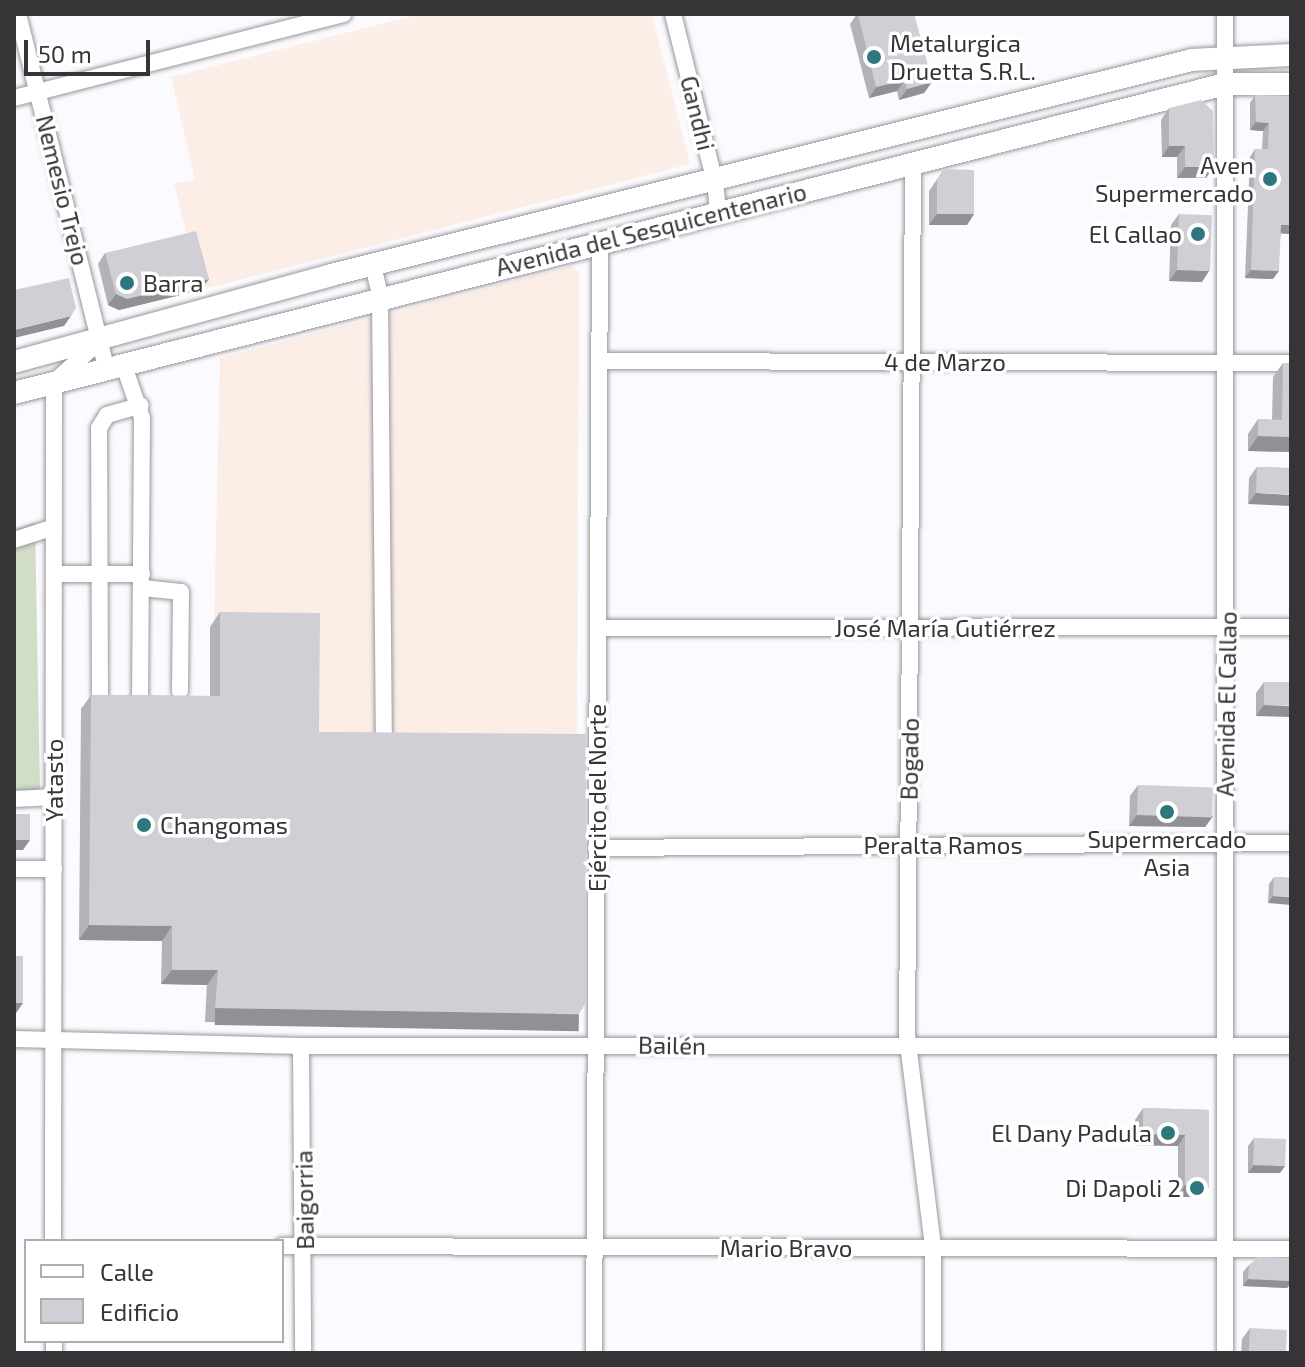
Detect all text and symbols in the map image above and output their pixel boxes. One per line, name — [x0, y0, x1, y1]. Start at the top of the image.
scale bar — [28, 24, 154, 74]
place label: Metalurgica Druetta S.R.L. — [890, 29, 1036, 85]
text: 50 m — [38, 39, 92, 68]
marker: Metalurgica Druetta S.R.L. — [865, 48, 883, 66]
street label: Gandhi — [675, 73, 721, 153]
street label: Nemesio Trejo — [30, 112, 96, 268]
place label: Aven Supermercado — [1095, 151, 1254, 207]
marker: Aven Supermercado — [1261, 170, 1279, 188]
street label: Avenida del Sesquicentenario — [492, 176, 810, 282]
place label: El Callao — [1088, 220, 1182, 248]
marker: El Callao — [1189, 225, 1207, 243]
place label: Barra — [143, 269, 203, 297]
marker: Barra — [118, 274, 136, 292]
street label: 4 de Marzo — [884, 348, 1006, 376]
street label: Avenida El Callao — [1210, 611, 1242, 797]
street label: José María Gutiérrez — [834, 614, 1056, 642]
street label: Ejército del Norte — [583, 704, 611, 892]
street label: Bogado — [894, 718, 924, 800]
street label: Yatasto — [40, 739, 68, 821]
marker: Supermercado Asia — [1158, 803, 1176, 821]
place label: Changomas — [160, 811, 288, 839]
marker: Changomas — [135, 816, 153, 834]
place label: Supermercado Asia — [1087, 825, 1247, 881]
street label: Peralta Ramos — [863, 831, 1023, 859]
street label: Bailén — [638, 1030, 706, 1060]
place label: El Dany Padula — [990, 1119, 1152, 1147]
marker: El Dany Padula — [1159, 1124, 1177, 1142]
street label: Baigorria — [289, 1150, 319, 1250]
place label: Di Dapoli 2 — [1065, 1174, 1181, 1202]
marker: Di Dapoli 2 — [1188, 1179, 1206, 1197]
street label: Mario Bravo — [720, 1234, 852, 1262]
legend — [24, 1239, 284, 1343]
text: Calle — [100, 1257, 154, 1286]
text: Edificio — [100, 1297, 179, 1326]

